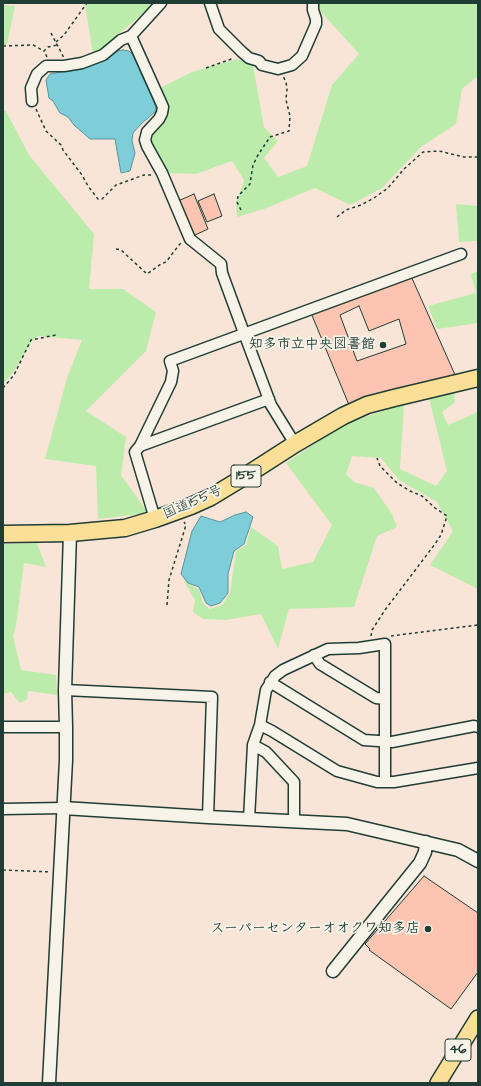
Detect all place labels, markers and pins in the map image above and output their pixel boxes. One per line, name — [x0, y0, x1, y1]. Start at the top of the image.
place label: 知多市立中央図書館 — [249, 337, 375, 353]
marker: 知多市立中央図書館 — [378, 340, 388, 350]
place label: スーパーセンターオオクワ知多店 — [211, 921, 420, 937]
marker: スーパーセンターオオクワ知多店 — [423, 924, 433, 934]

